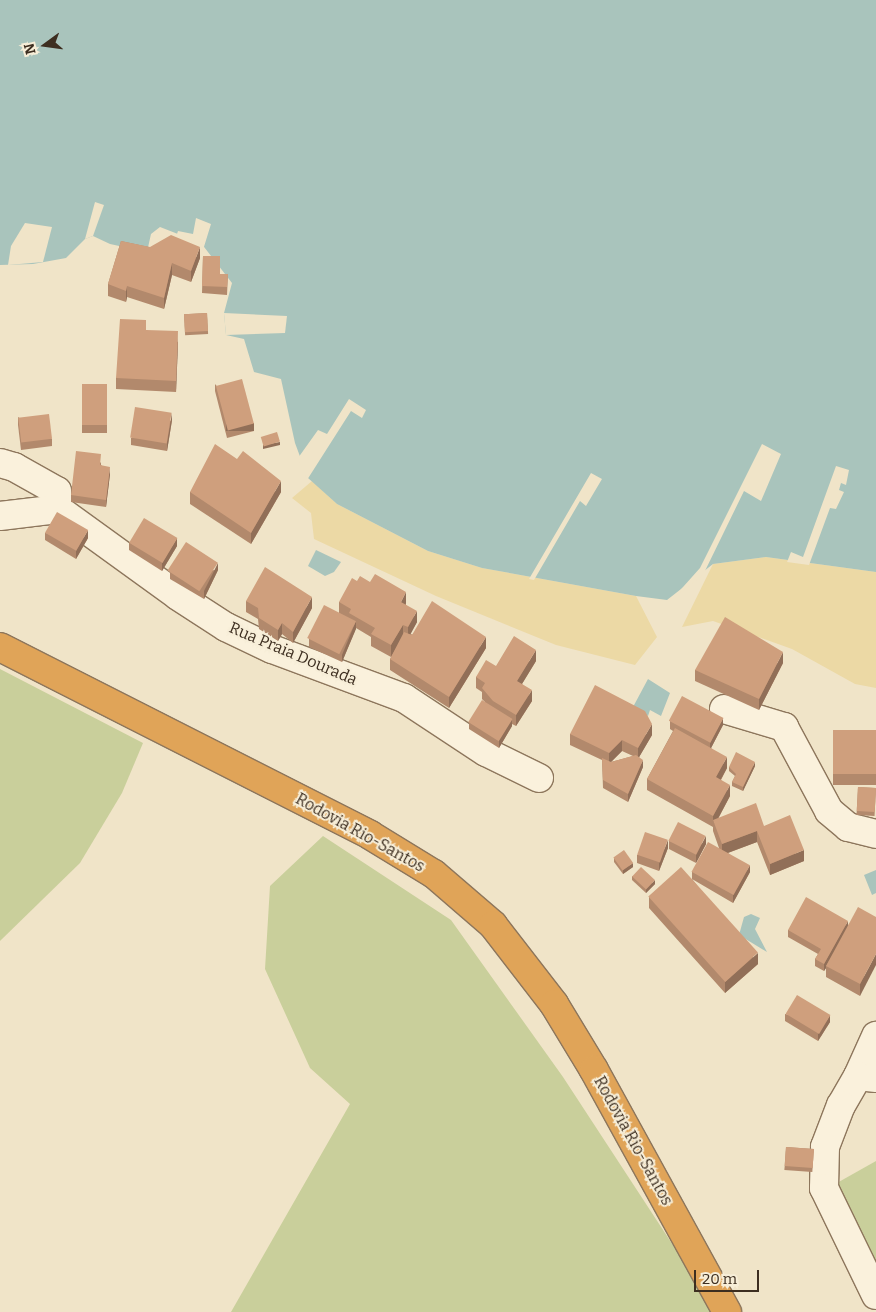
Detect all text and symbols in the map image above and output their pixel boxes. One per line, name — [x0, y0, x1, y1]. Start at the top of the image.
north arrow — [20, 20, 70, 70]
text: N — [20, 41, 40, 56]
street label: Rua Praia Dourada — [226, 618, 360, 690]
street label: Rodovia Rio-Santos — [292, 790, 428, 876]
street label: Rodovia Rio-Santos — [590, 1073, 676, 1209]
scale bar — [696, 1260, 761, 1292]
text: 20 m — [702, 1270, 737, 1288]

